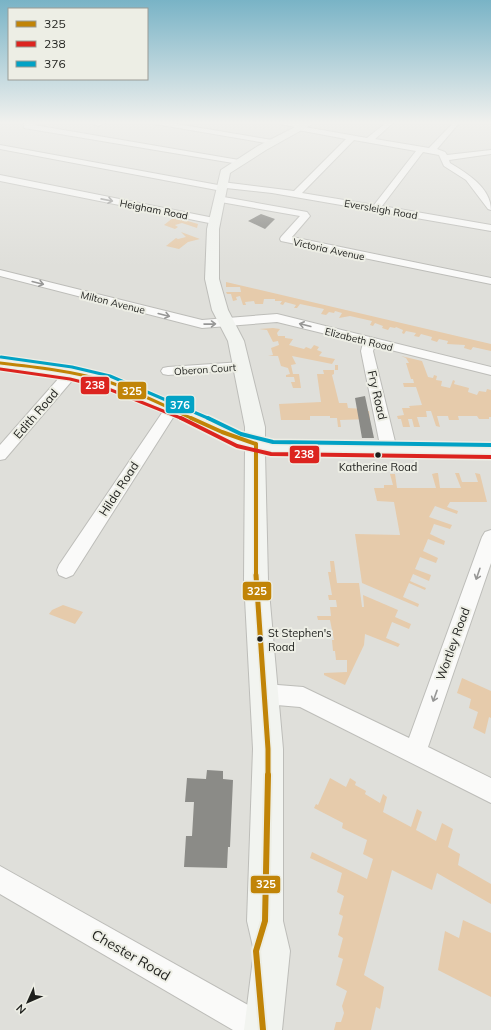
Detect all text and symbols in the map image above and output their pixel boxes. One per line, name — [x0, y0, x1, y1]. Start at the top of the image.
legend — [8, 8, 148, 80]
text: 325 — [44, 16, 66, 31]
text: 238 — [44, 36, 66, 51]
text: 376 — [44, 56, 66, 71]
one-way arrow — [100, 196, 113, 204]
street label: Heigham Road — [119, 197, 189, 222]
street label: Eversleigh Road — [343, 197, 419, 222]
street label: Victoria Avenue — [292, 236, 366, 263]
one-way arrow — [31, 279, 44, 287]
street label: Milton Avenue — [79, 288, 146, 317]
one-way arrow — [157, 311, 170, 319]
one-way arrow — [203, 320, 216, 328]
one-way arrow — [299, 321, 312, 328]
street label: Elizabeth Road — [323, 325, 394, 354]
street label: Oberon Court — [174, 361, 237, 378]
street label: Fry Road — [365, 369, 390, 421]
line badge: 238 — [80, 376, 110, 395]
text: 238 — [85, 378, 105, 392]
line badge: 325 — [117, 381, 147, 400]
text: 325 — [122, 384, 142, 398]
street label: Edith Road — [10, 386, 61, 442]
line badge: 376 — [165, 395, 195, 414]
text: 376 — [170, 398, 190, 412]
line badge: 238 — [289, 445, 320, 464]
text: 238 — [294, 447, 314, 461]
marker: Katherine Road — [373, 450, 383, 460]
street label: Hilda Road — [95, 459, 142, 519]
place label: Katherine Road — [339, 460, 417, 474]
one-way arrow — [474, 567, 481, 580]
line badge: 325 — [242, 581, 272, 601]
text: 325 — [247, 584, 267, 598]
street label: Wortley Road — [432, 605, 473, 682]
place label: St Stephen's Road — [268, 626, 332, 654]
marker: St Stephen's Road — [255, 634, 265, 644]
one-way arrow — [430, 690, 438, 702]
line badge: 325 — [250, 875, 281, 894]
text: 325 — [256, 877, 276, 891]
street label: Chester Road — [88, 925, 174, 985]
north arrow — [8, 982, 48, 1022]
text: N — [13, 1001, 29, 1017]

